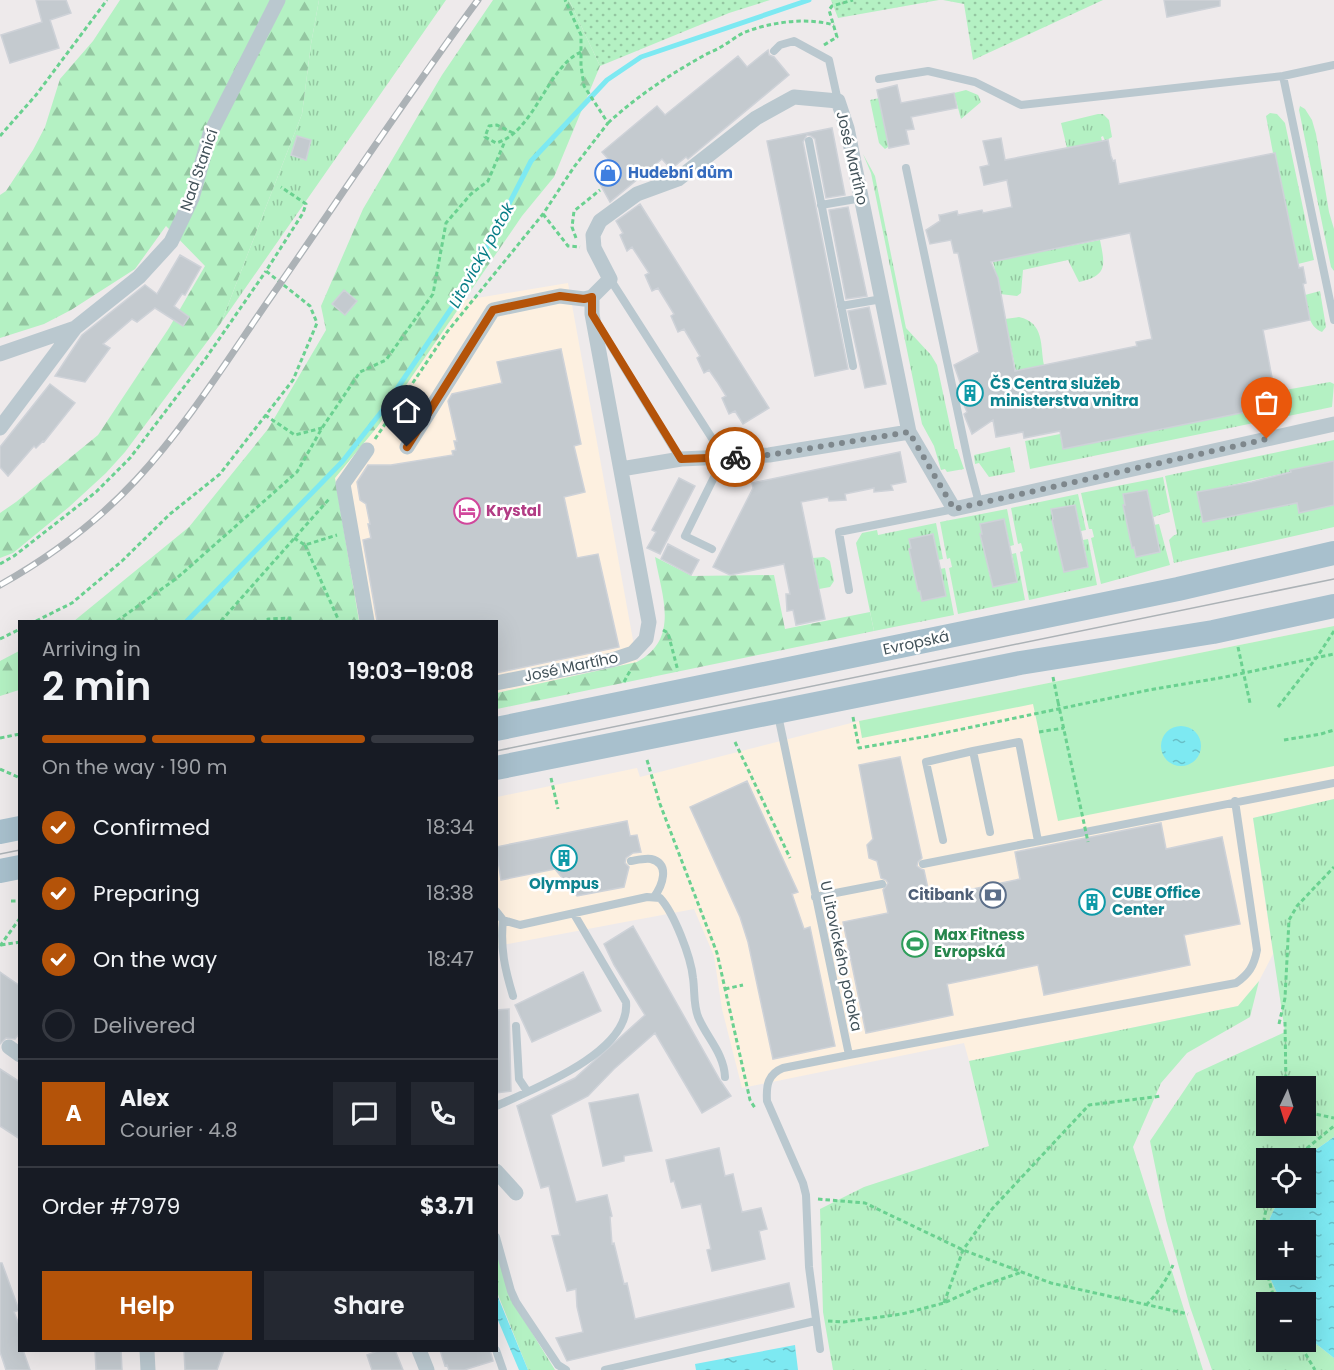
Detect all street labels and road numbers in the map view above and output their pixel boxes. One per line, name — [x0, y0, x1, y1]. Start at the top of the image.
street label: José Martího — [831, 109, 873, 207]
street label: Nad Stanicí — [175, 126, 222, 214]
street label: Evropská — [881, 625, 951, 660]
street label: José Martího — [522, 646, 620, 687]
street label: U Litovického potoka — [815, 879, 868, 1033]

